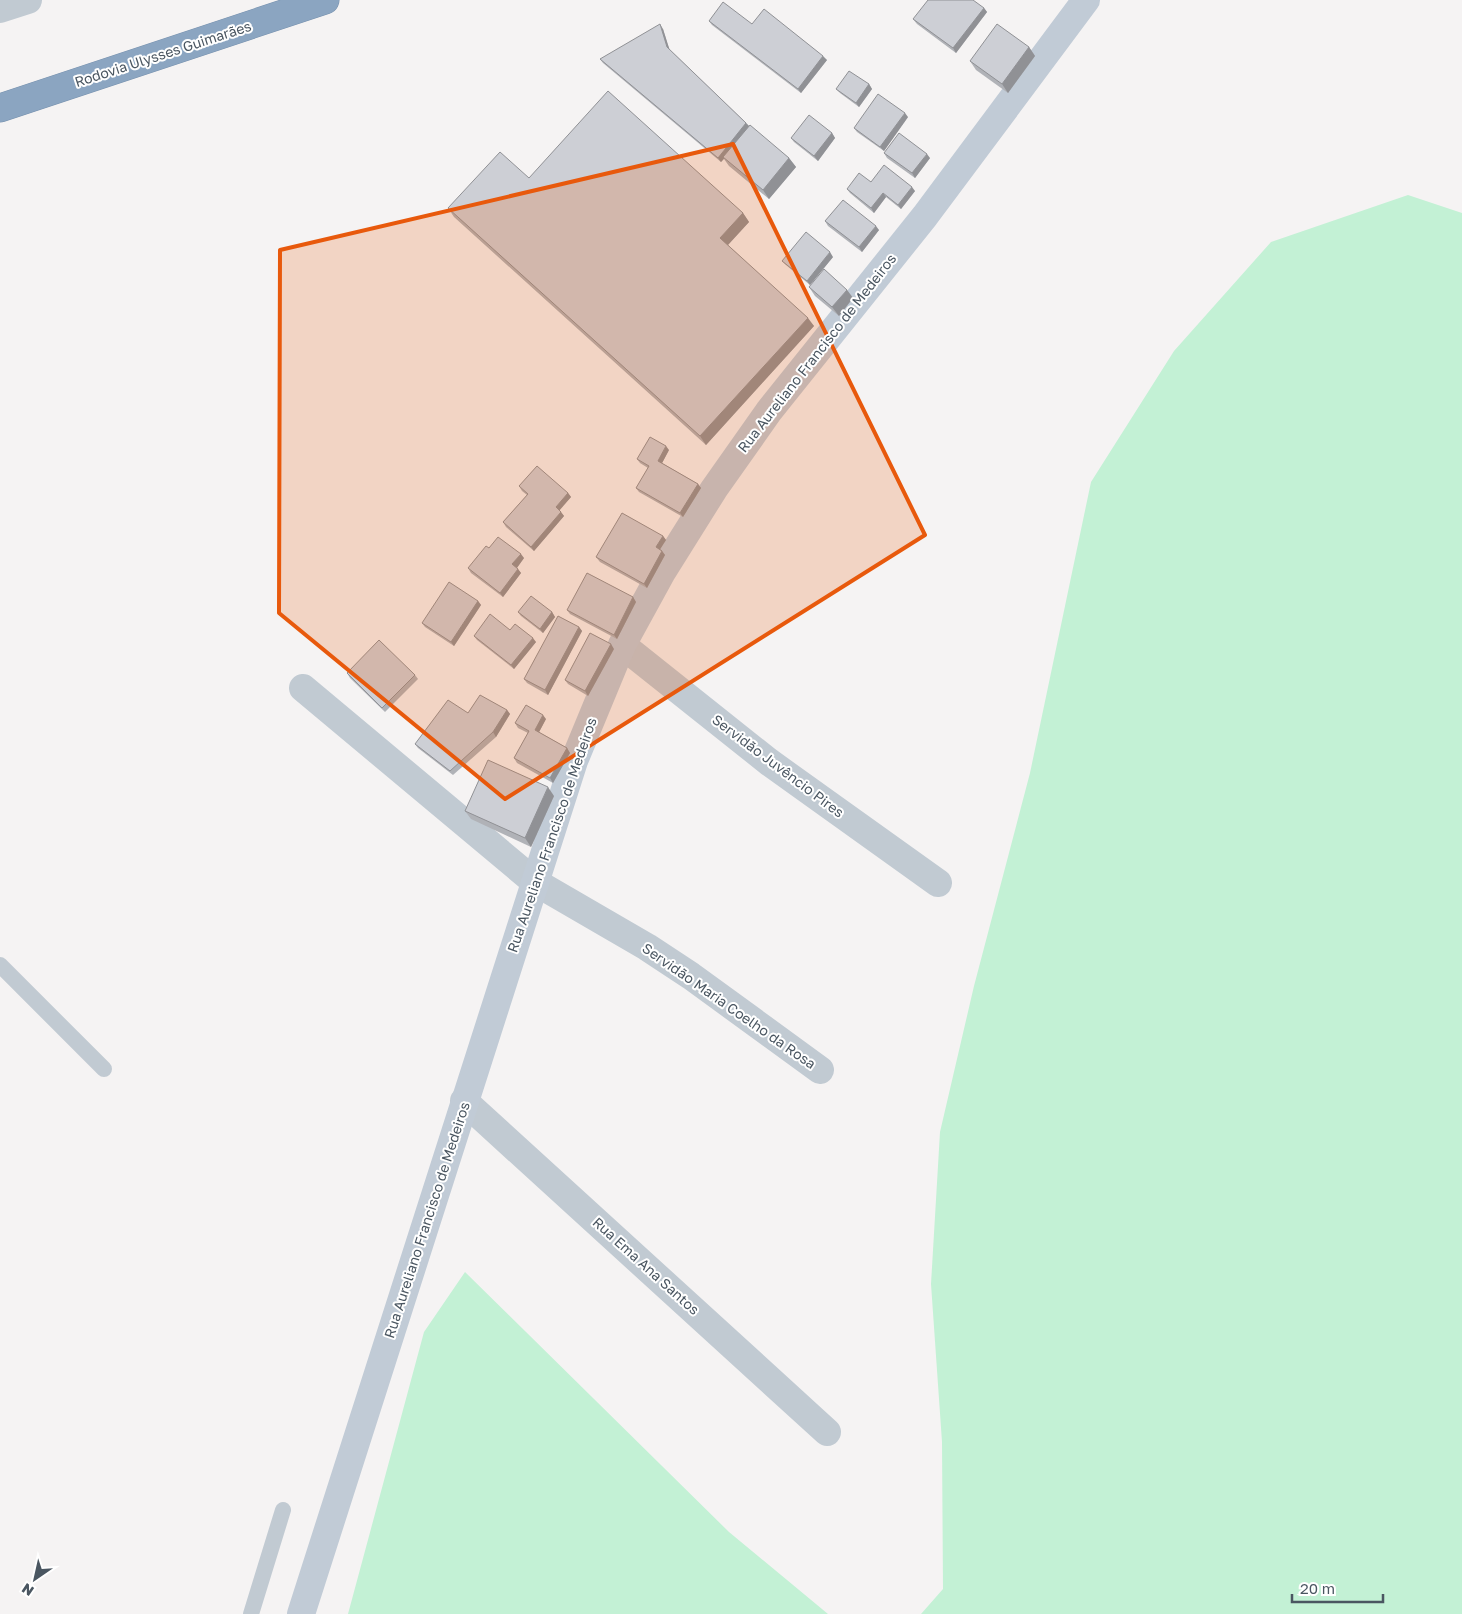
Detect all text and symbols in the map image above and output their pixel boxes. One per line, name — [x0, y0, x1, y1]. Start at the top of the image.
street label: Rodovia Ulysses Guimarães — [72, 17, 253, 90]
street label: Rua Aureliano Francisco de Medeiros — [734, 250, 899, 455]
street label: Servidão Juvêncio Pires — [709, 710, 848, 821]
street label: Rua Aureliano Francisco de Medeiros — [503, 715, 600, 955]
street label: Servidão Maria Coelho da Rosa — [639, 939, 819, 1072]
street label: Rua Aureliano Francisco de Medeiros — [380, 1100, 473, 1340]
street label: Rua Ema Ana Santos — [590, 1213, 703, 1318]
north arrow — [10, 1554, 60, 1604]
scale bar — [1292, 1572, 1383, 1604]
text: 20 m — [1300, 1579, 1335, 1597]
text: N — [18, 1580, 37, 1600]

